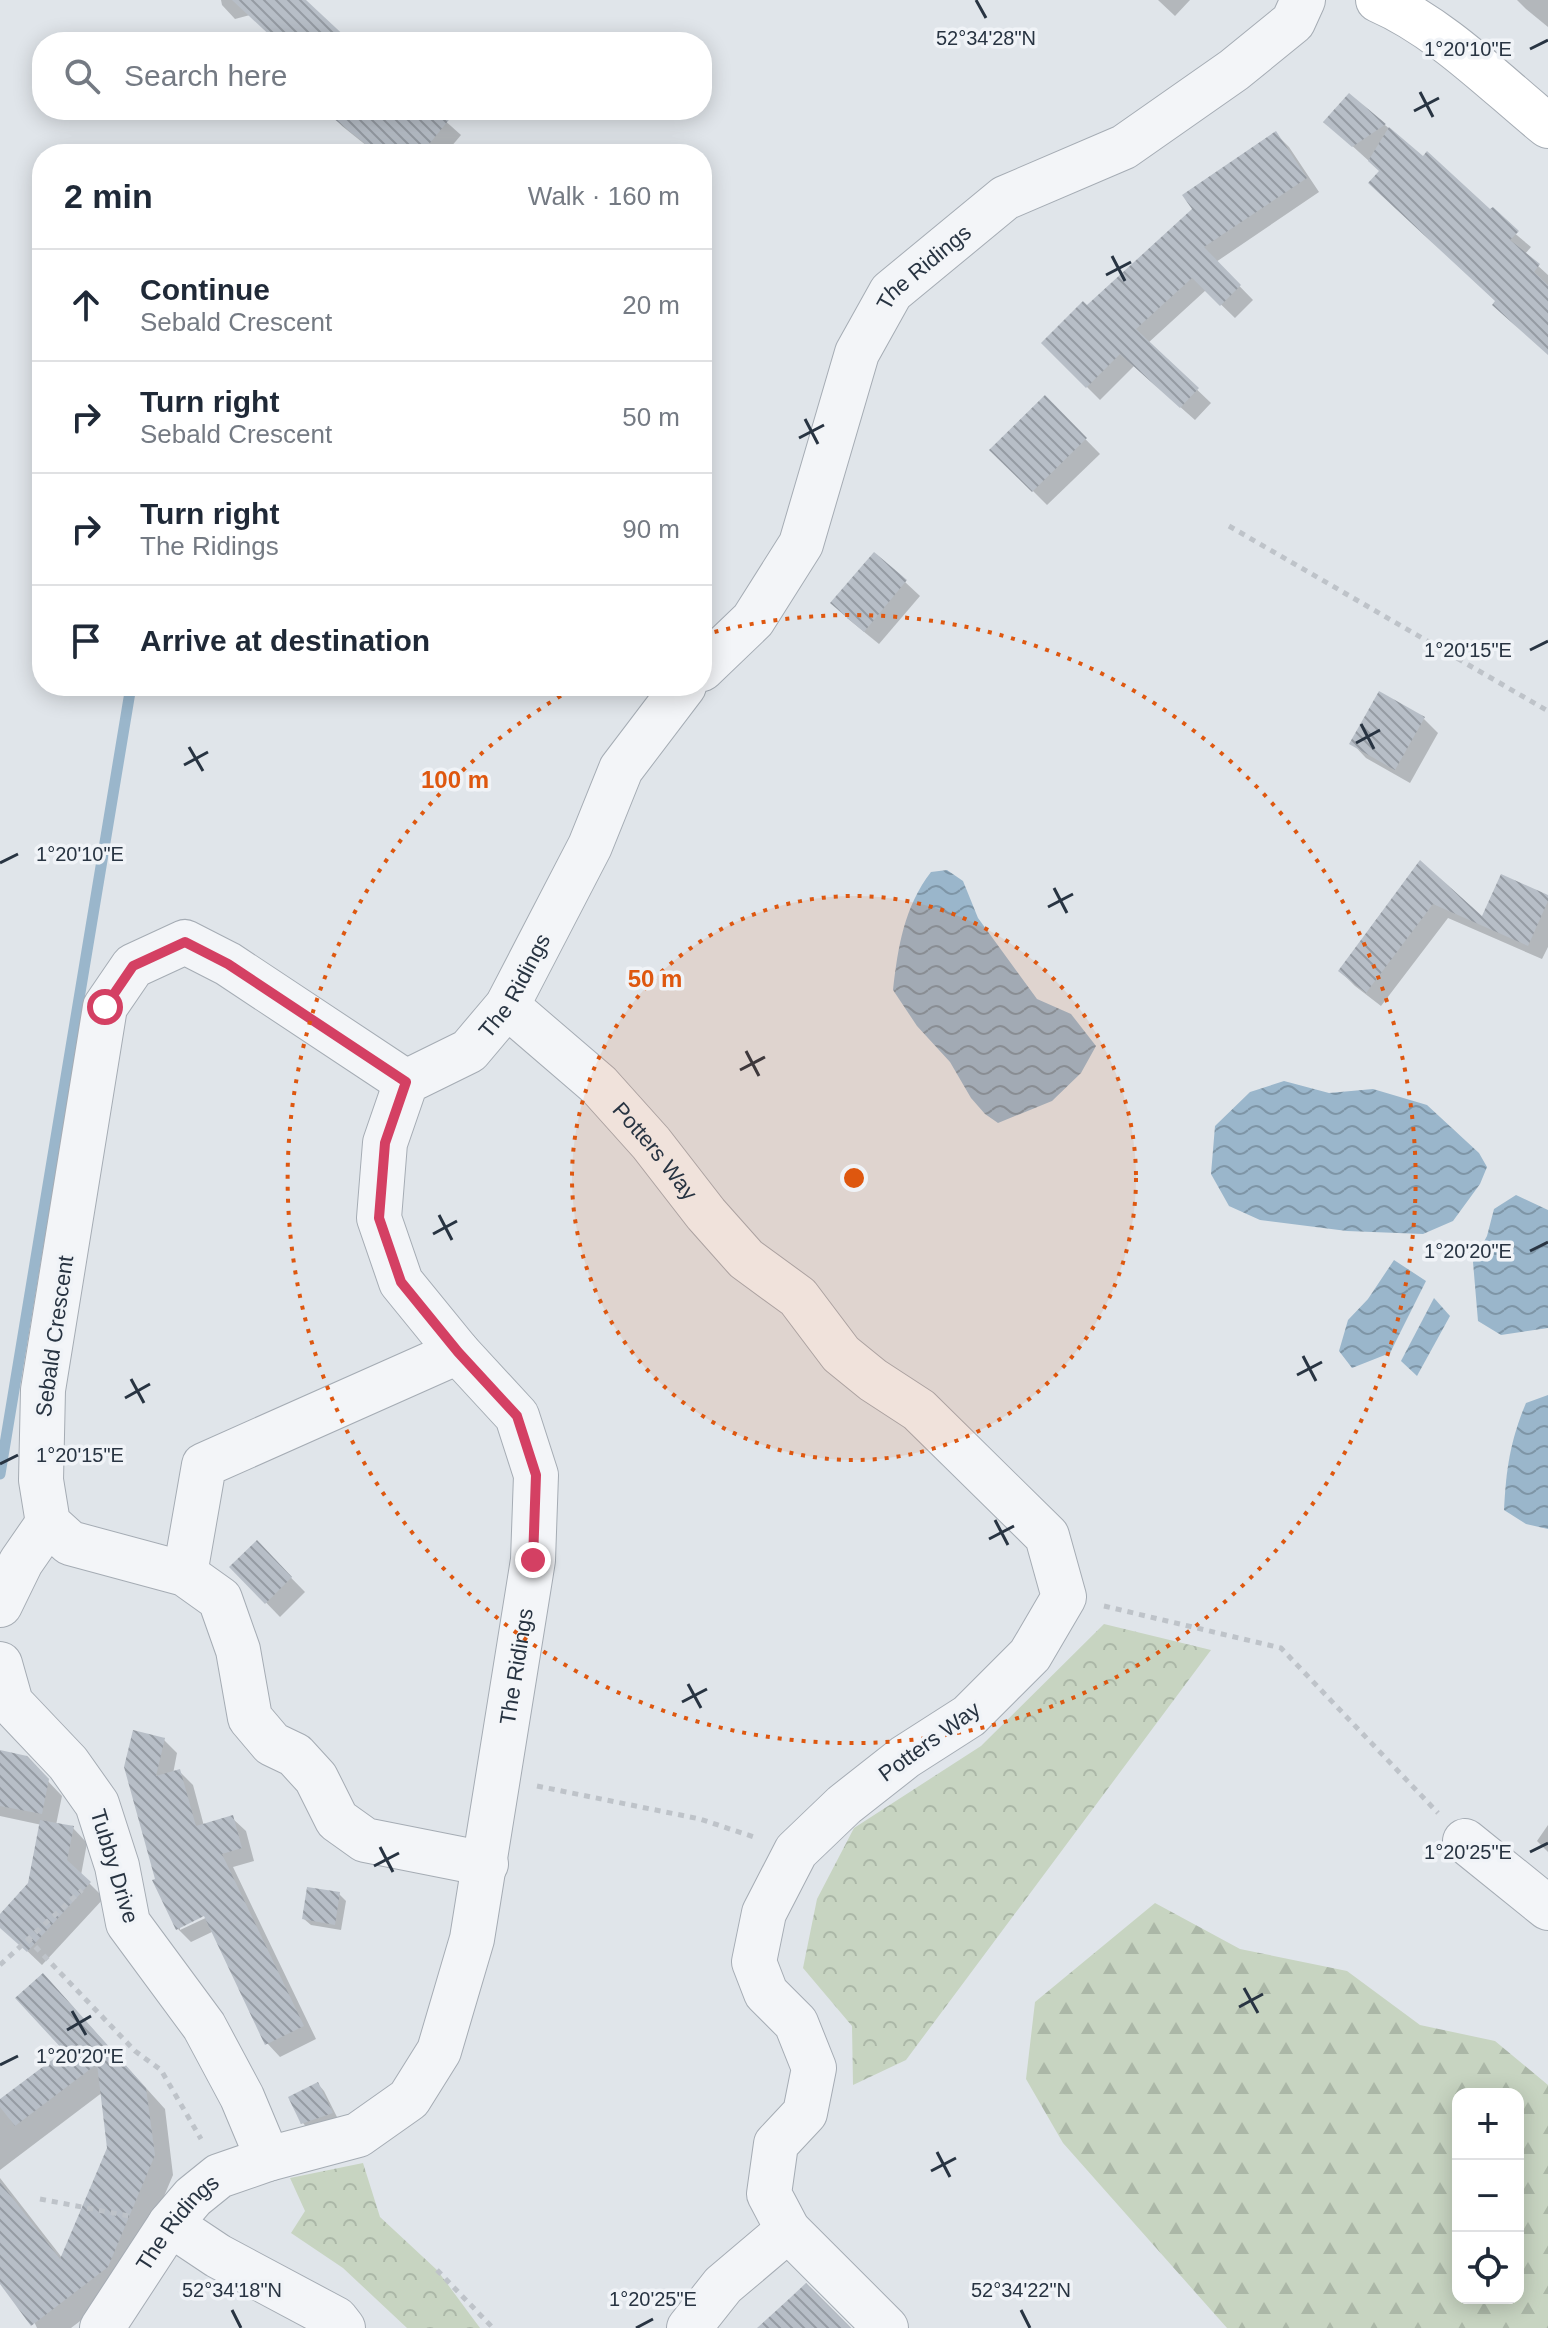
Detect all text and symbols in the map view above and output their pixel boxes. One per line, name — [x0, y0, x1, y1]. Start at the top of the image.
text: 52°34'28"N — [936, 27, 1036, 49]
search box — [32, 32, 712, 120]
text: 1°20'10"E — [1424, 38, 1512, 60]
icon: search — [60, 54, 104, 98]
text: Search here — [124, 59, 287, 92]
text: 2 min — [64, 177, 153, 215]
text: Walk · 160 m — [528, 181, 680, 211]
street label: The Ridings — [872, 220, 976, 314]
text: Continue — [140, 273, 270, 306]
icon: ahead — [64, 283, 108, 327]
text: 20 m — [622, 290, 680, 320]
text: Sebald Crescent — [140, 307, 332, 337]
text: Turn right — [140, 385, 279, 418]
icon: right — [64, 395, 108, 439]
text: 50 m — [622, 402, 680, 432]
text: Sebald Crescent — [140, 419, 332, 449]
text: Turn right — [140, 497, 279, 530]
icon: right — [64, 507, 108, 551]
text: 90 m — [622, 514, 680, 544]
text: The Ridings — [140, 531, 279, 561]
icon: arrive — [64, 619, 108, 663]
text: Arrive at destination — [140, 624, 430, 657]
text: 1°20'15"E — [1424, 639, 1512, 661]
text: 100 m — [421, 766, 489, 793]
text: 1°20'10"E — [36, 843, 124, 865]
street label: The Ridings — [474, 929, 555, 1043]
text: 50 m — [628, 965, 682, 992]
route start — [87, 989, 123, 1025]
street label: Potters Way — [607, 1097, 702, 1205]
centre of rings — [840, 1164, 868, 1192]
text: 1°20'20"E — [1424, 1240, 1512, 1262]
street label: Sebald Crescent — [31, 1254, 78, 1418]
text: 1°20'15"E — [36, 1444, 124, 1466]
route end — [515, 1542, 551, 1578]
street label: The Ridings — [495, 1607, 538, 1727]
street label: Potters Way — [874, 1696, 985, 1786]
street label: Tubby Drive — [85, 1806, 144, 1926]
text: 1°20'25"E — [1424, 1841, 1512, 1863]
text: 1°20'20"E — [36, 2045, 124, 2067]
map controls — [1452, 2088, 1524, 2304]
button: + — [1452, 2088, 1524, 2160]
button: − — [1452, 2160, 1524, 2232]
street label: The Ridings — [131, 2169, 224, 2275]
button: locate — [1452, 2232, 1524, 2304]
text: 52°34'18"N — [182, 2279, 282, 2301]
text: 52°34'22"N — [971, 2279, 1071, 2301]
text: 1°20'25"E — [609, 2288, 697, 2310]

